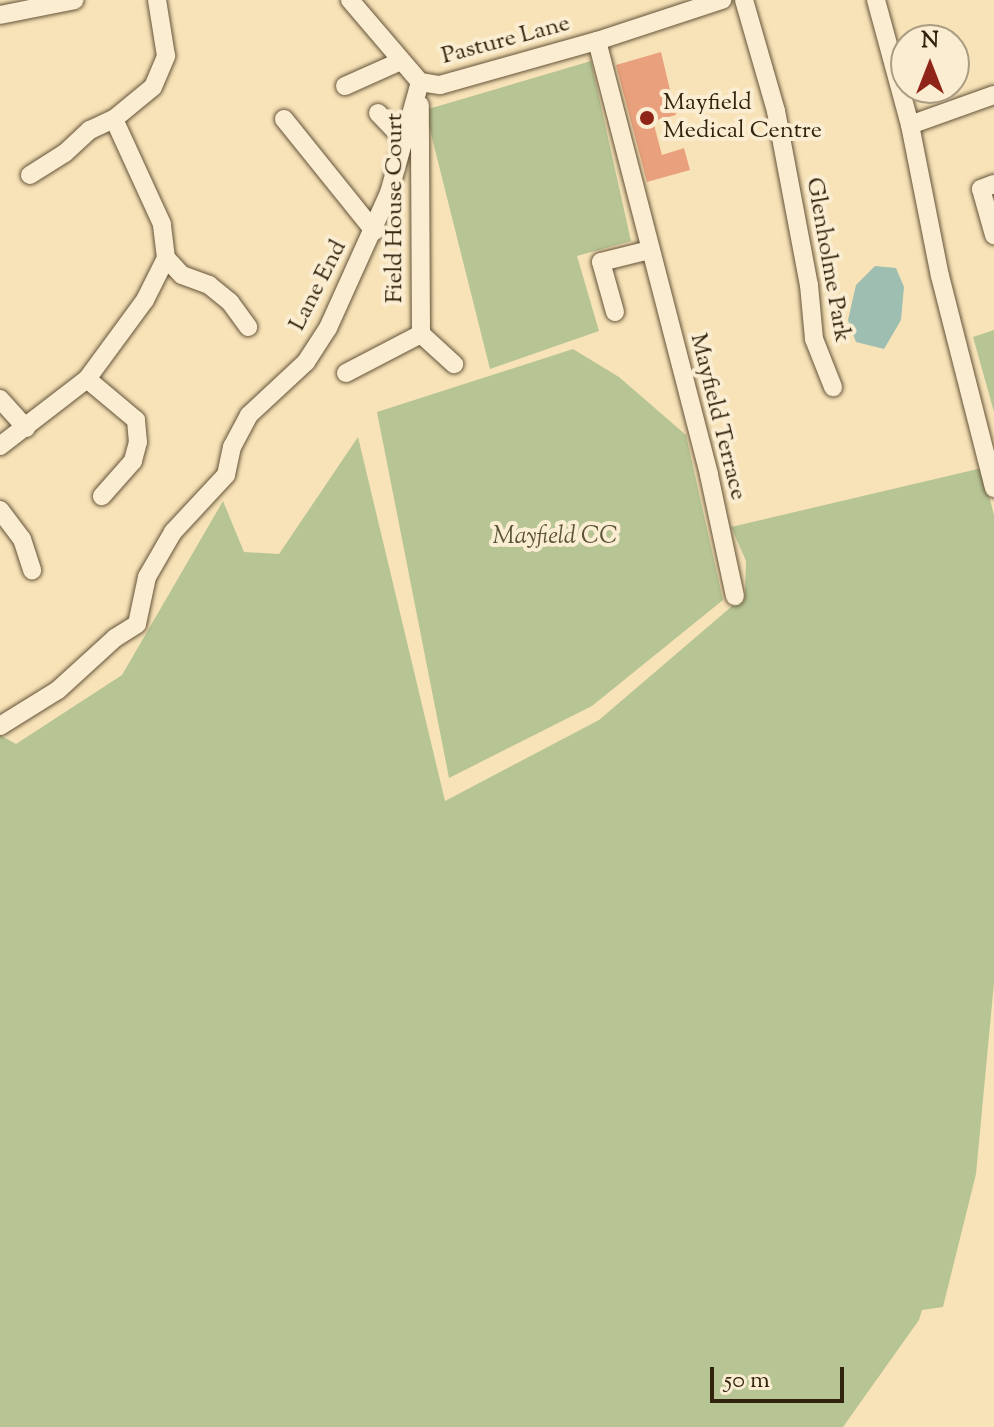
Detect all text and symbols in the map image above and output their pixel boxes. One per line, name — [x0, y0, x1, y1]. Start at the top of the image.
street label: Pasture Lane — [439, 10, 573, 72]
north arrow — [890, 24, 970, 104]
text: N — [921, 26, 939, 58]
place label: Mayfield Medical Centre — [663, 90, 822, 146]
marker: Mayfield Medical Centre — [638, 109, 656, 127]
street label: Field House Court — [382, 113, 410, 303]
street label: Glenholme Park — [798, 175, 856, 345]
street label: Lane End — [284, 236, 354, 336]
street label: Mayfield Terrace — [682, 331, 752, 503]
park label: Mayfield CC — [493, 524, 617, 552]
scale bar — [714, 1351, 848, 1401]
text: 50 m — [724, 1364, 770, 1398]

